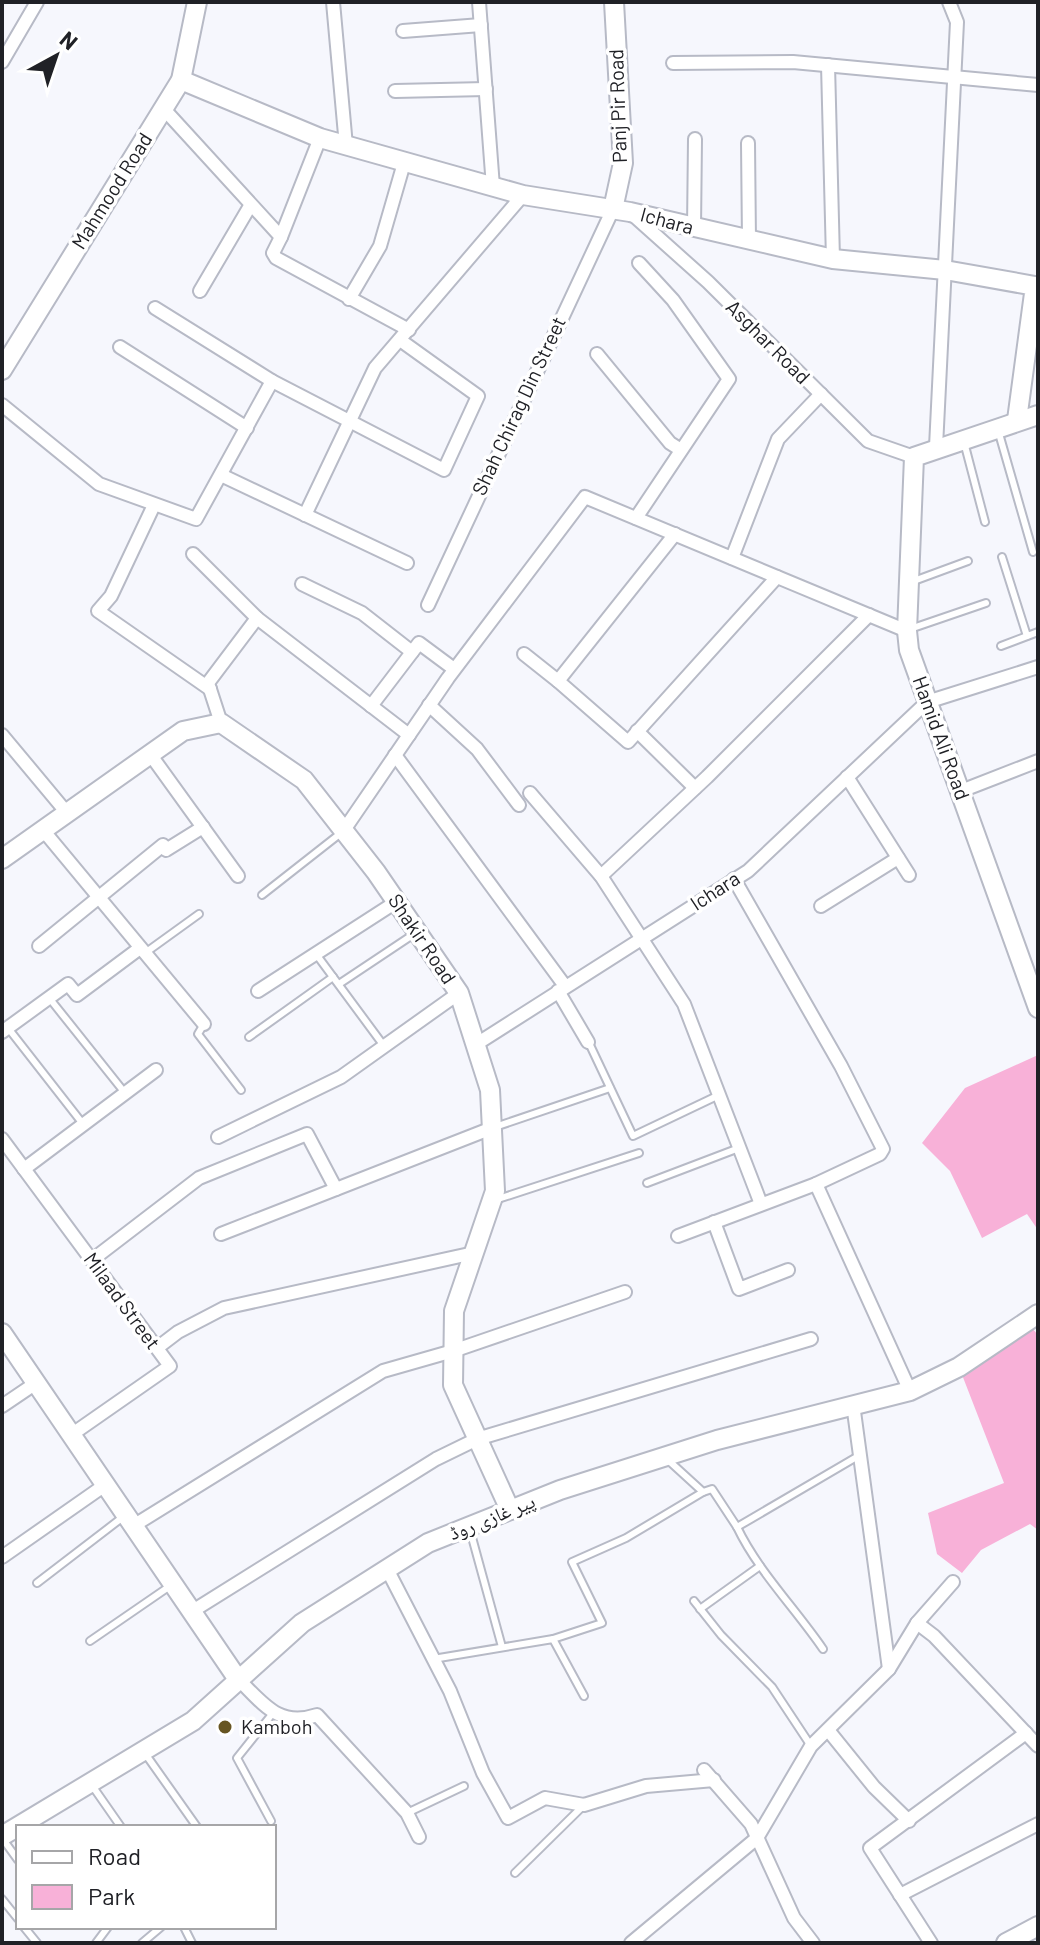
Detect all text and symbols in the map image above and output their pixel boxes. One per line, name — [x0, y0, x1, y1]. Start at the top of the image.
north arrow — [16, 16, 96, 96]
text: N — [56, 25, 83, 55]
street label: Panj Pir Road — [603, 49, 631, 163]
street label: Mahmood Road — [66, 128, 156, 253]
street label: Ichara — [638, 201, 696, 239]
street label: Asghar Road — [722, 294, 816, 388]
street label: Shah Chirag Din Street — [466, 312, 570, 499]
street label: Hamid Ali Road — [908, 673, 975, 803]
street label: Ichara — [685, 865, 744, 915]
street label: Shakir Road — [384, 889, 462, 988]
street label: Milaad Street — [80, 1247, 166, 1354]
street label: پیر غازی روڈ — [445, 1488, 539, 1545]
place label: Kamboh — [241, 1714, 312, 1738]
marker: Kamboh — [216, 1718, 234, 1736]
legend — [16, 1825, 276, 1929]
text: Road — [88, 1841, 141, 1870]
text: Park — [88, 1881, 135, 1910]

